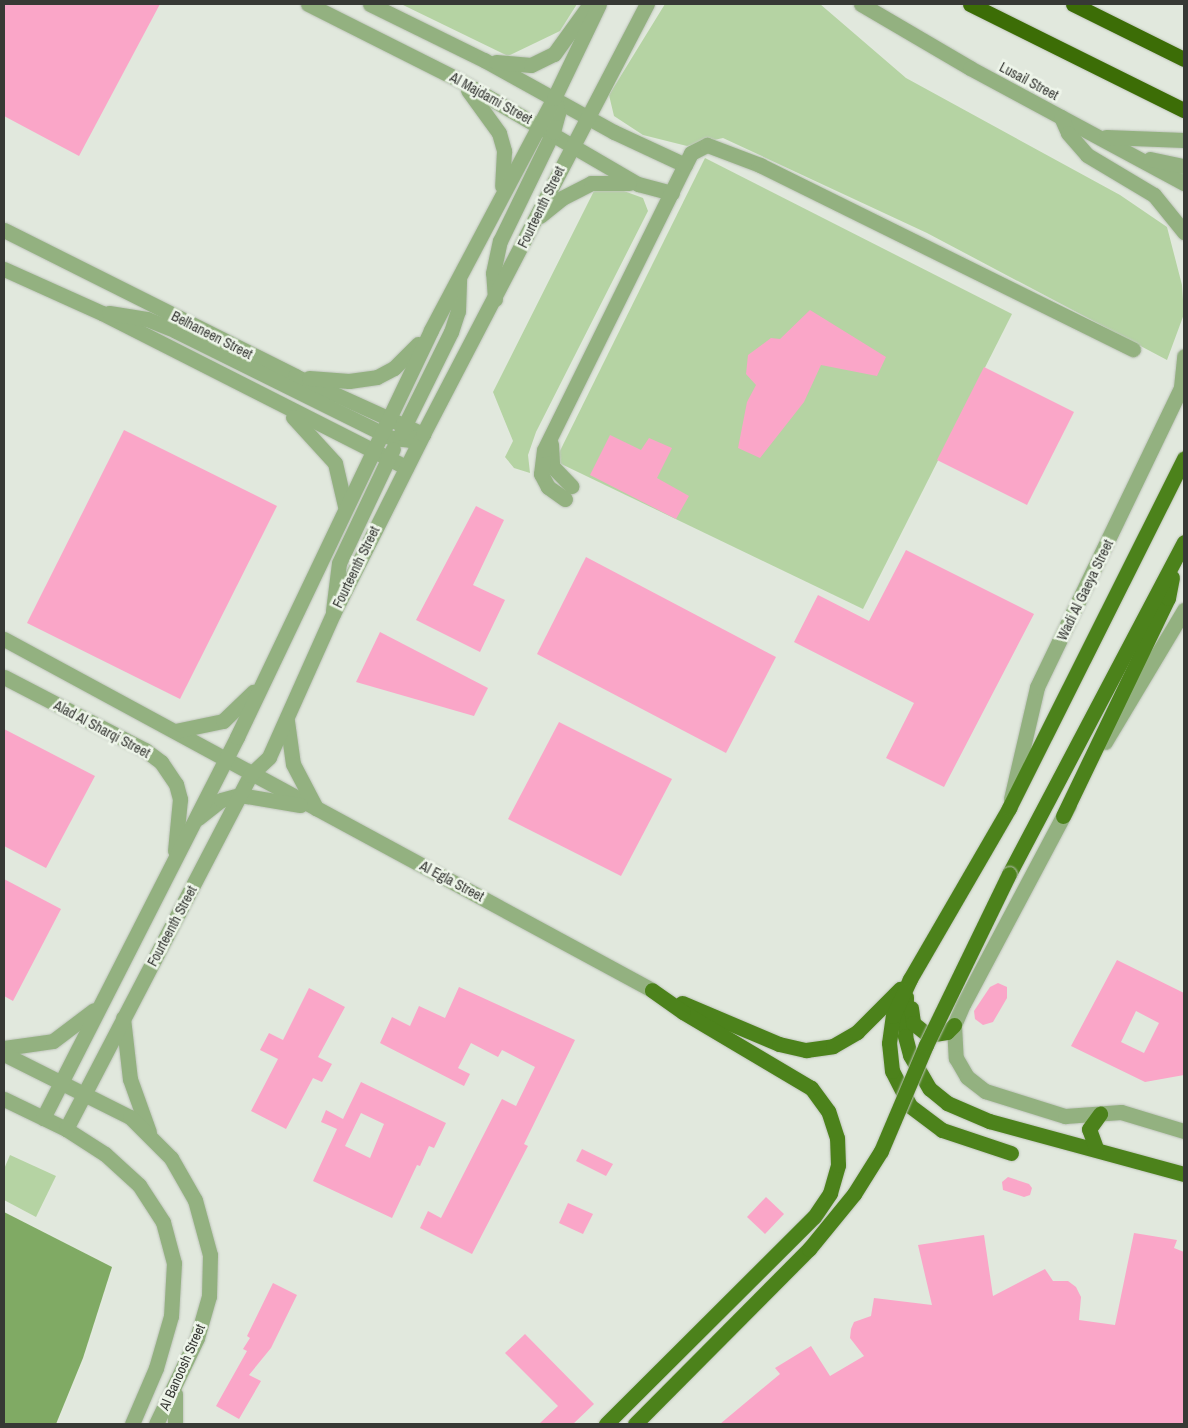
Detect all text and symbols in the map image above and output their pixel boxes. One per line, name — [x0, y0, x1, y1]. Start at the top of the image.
street label: Lusail Street — [997, 58, 1061, 104]
street label: Al Majdami Street — [447, 69, 535, 127]
street label: Fourteenth Street — [514, 163, 568, 251]
street label: Belhaneen Street — [169, 307, 255, 363]
street label: Fourteenth Street — [329, 523, 383, 611]
street label: Wadi Al Gaeya Street — [1053, 537, 1117, 643]
street label: Alad Al Sharqi Street — [51, 696, 153, 762]
street label: Al Egla Street — [417, 857, 487, 905]
street label: Fourteenth Street — [144, 883, 200, 969]
street label: Al Banoosh Street — [156, 1321, 208, 1413]

